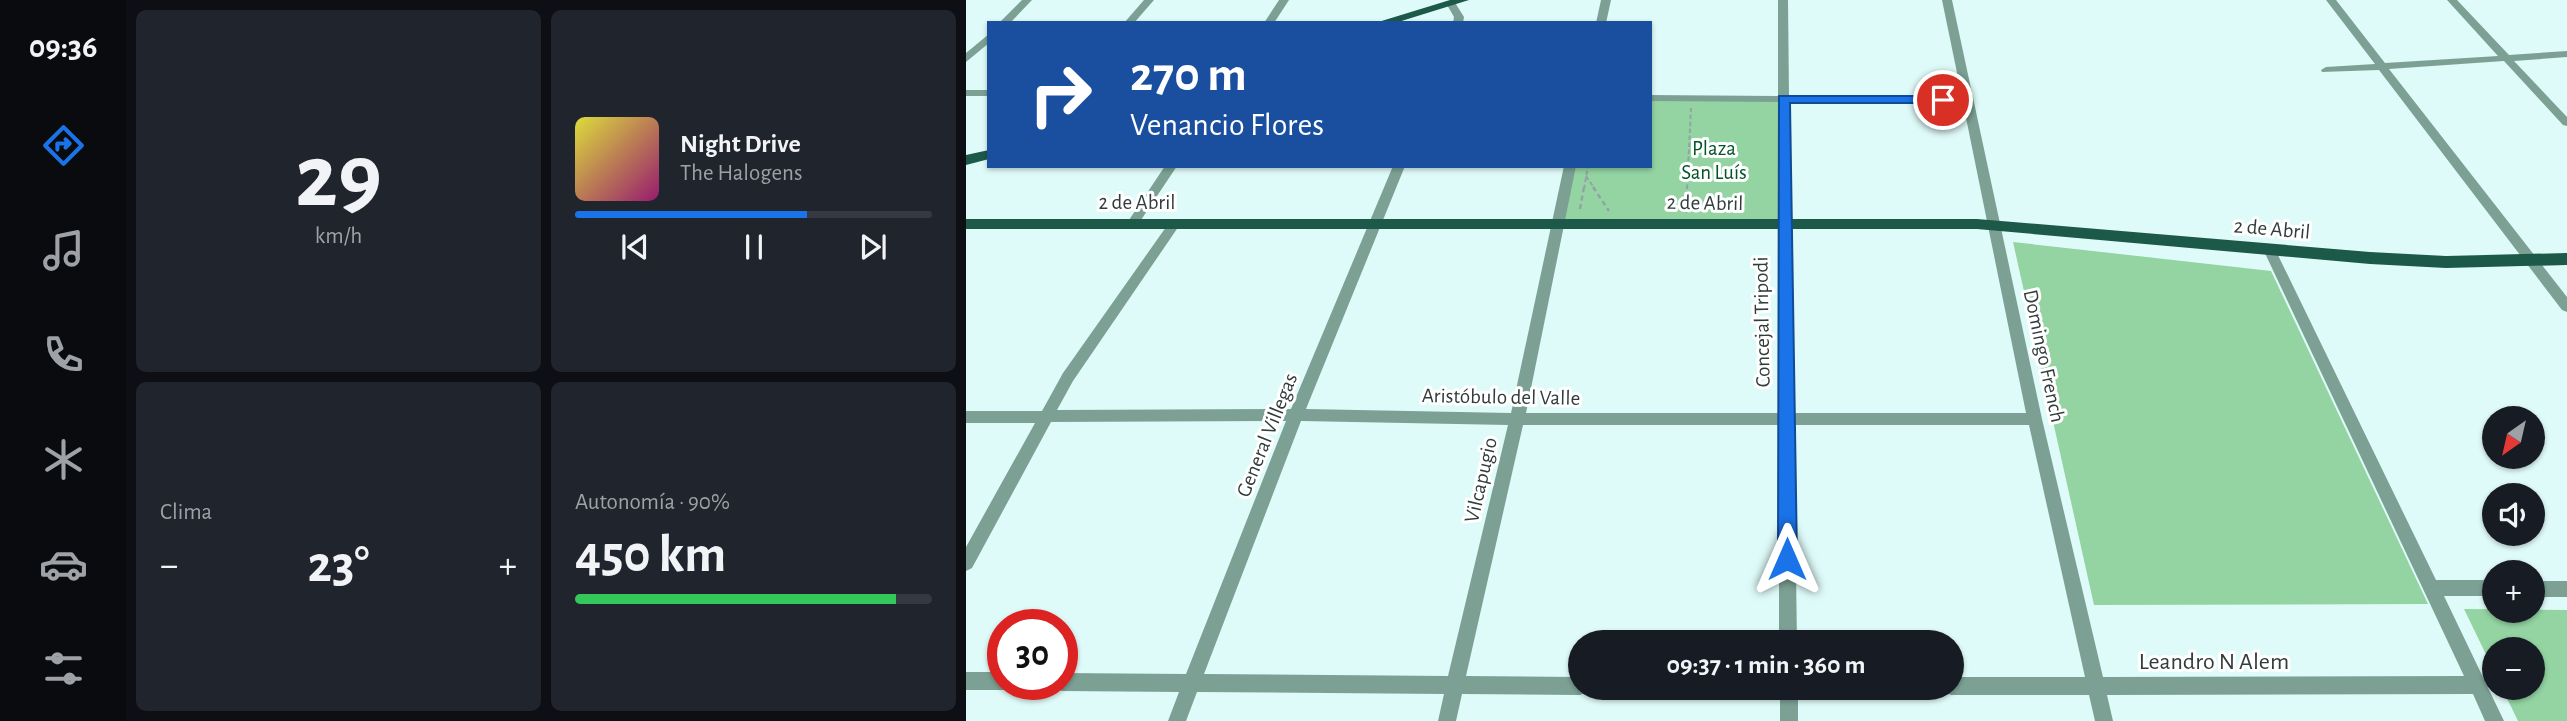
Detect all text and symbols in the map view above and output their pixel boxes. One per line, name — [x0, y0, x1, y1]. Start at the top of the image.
text: 09:36 — [29, 31, 97, 63]
icon: right — [1015, 49, 1106, 140]
text: 270 m — [1130, 51, 1247, 100]
pin — [1913, 70, 1973, 130]
icon: arrive — [1924, 81, 1962, 119]
text: Venancio Flores — [1130, 109, 1324, 141]
icon: directions — [39, 121, 88, 170]
text: Night Drive — [680, 131, 801, 157]
text: 29 — [295, 132, 382, 223]
park label: Plaza San Luís — [1681, 138, 1747, 183]
text: The Halogens — [680, 162, 802, 185]
street label: 2 de Abril — [1099, 192, 1175, 213]
street label: 2 de Abril — [1666, 192, 1744, 214]
street label: 2 de Abril — [2233, 215, 2311, 243]
text: km/h — [315, 225, 362, 248]
icon: music — [39, 226, 88, 275]
icon: previous — [616, 228, 654, 266]
icon: pause — [735, 228, 773, 266]
icon: next — [854, 228, 892, 266]
street label: Concejal Tripodi — [1750, 256, 1774, 388]
street label: Domingo French — [2020, 288, 2068, 424]
icon: phone — [39, 330, 88, 379]
street label: General Villegas — [1233, 370, 1301, 500]
street label: Aristóbulo del Valle — [1422, 385, 1580, 409]
north arrow — [2482, 406, 2544, 469]
map controls — [2482, 406, 2545, 700]
icon: climate — [39, 435, 88, 484]
street label: Vilcapugio — [1461, 435, 1501, 525]
button: sound — [2482, 483, 2545, 546]
text: Autonomía · 90% — [575, 491, 730, 514]
text: Clima — [160, 501, 212, 524]
position arrow — [1750, 522, 1824, 596]
text: 450 km — [575, 529, 726, 581]
text: 23° — [307, 539, 370, 591]
icon: car — [39, 540, 88, 589]
text: − — [160, 547, 178, 585]
text: + — [499, 547, 517, 585]
button: + — [2482, 560, 2545, 623]
speed limit sign: 30 — [987, 609, 1078, 700]
button: − — [2482, 637, 2545, 700]
icon: filters — [39, 644, 88, 693]
street label: Leandro N Alem — [2139, 650, 2289, 674]
text: 09:37 · 1 min · 360 m — [1666, 652, 1866, 678]

